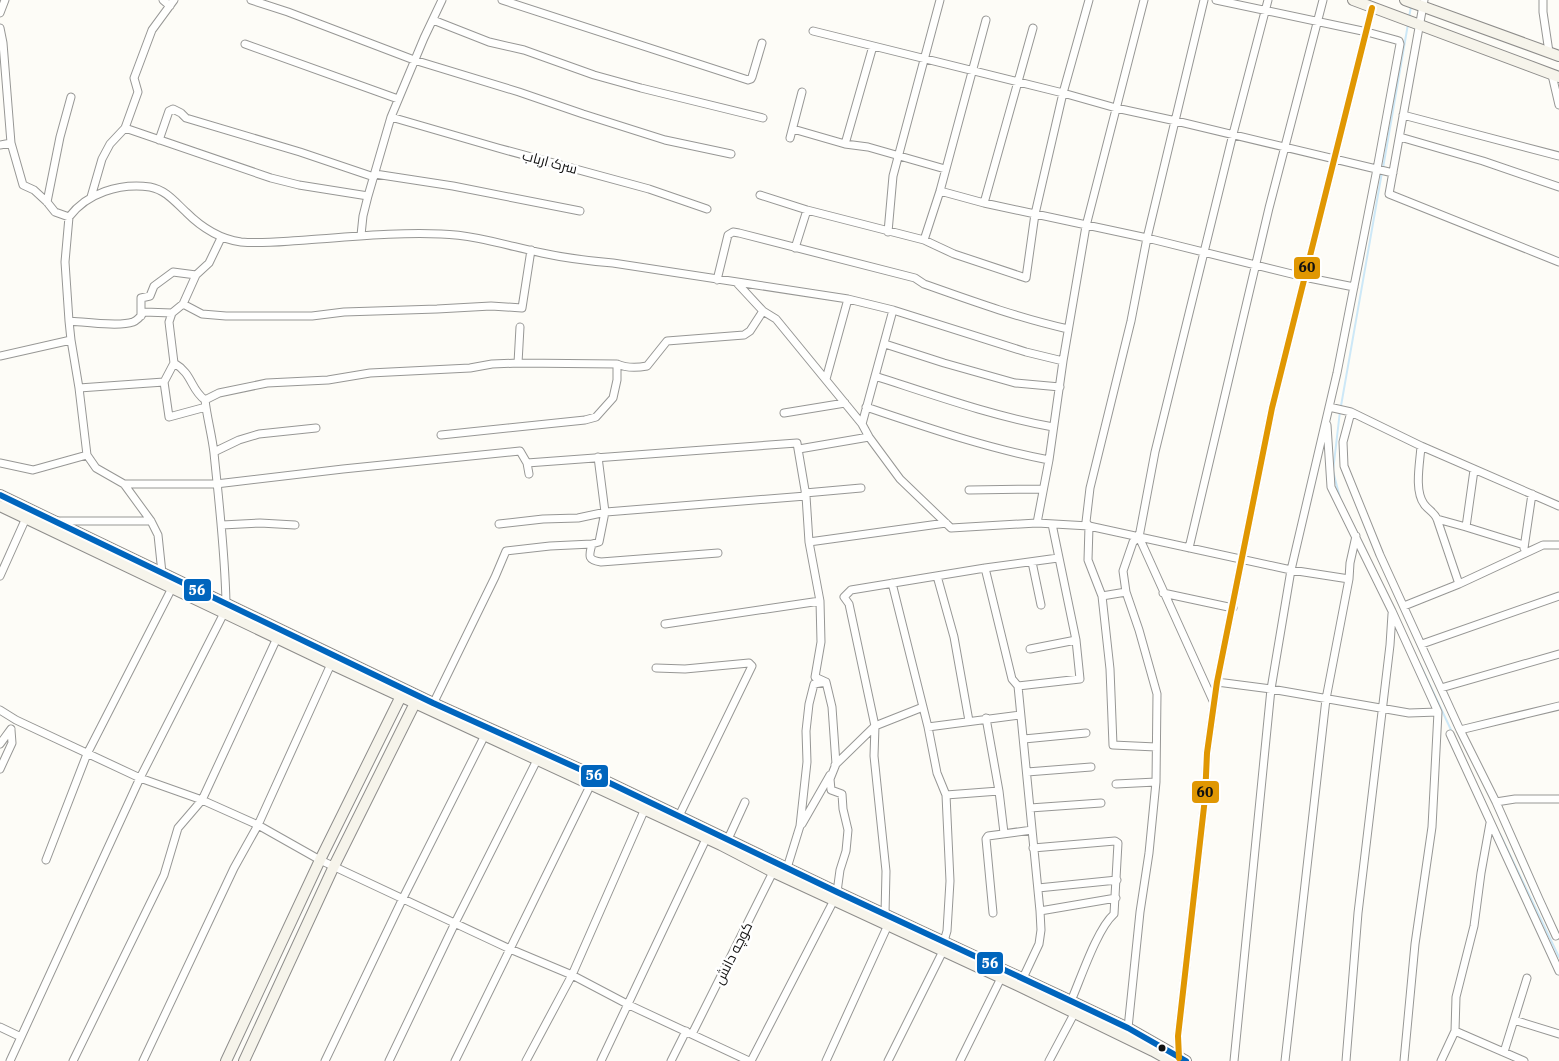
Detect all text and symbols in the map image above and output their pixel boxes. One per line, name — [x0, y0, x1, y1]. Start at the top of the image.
street label: سرک ارباب — [521, 146, 579, 178]
line badge: 60 — [1293, 256, 1321, 280]
text: 60 — [1299, 258, 1315, 276]
line badge: 56 — [183, 578, 212, 602]
text: 56 — [189, 581, 205, 599]
line badge: 56 — [580, 764, 609, 788]
text: 56 — [586, 766, 602, 784]
line badge: 60 — [1191, 780, 1220, 804]
text: 60 — [1197, 783, 1213, 801]
street label: کوچه دانش — [710, 919, 757, 988]
line badge: 56 — [976, 951, 1004, 975]
text: 56 — [982, 954, 998, 972]
unlabelled marker — [1157, 1043, 1167, 1053]

